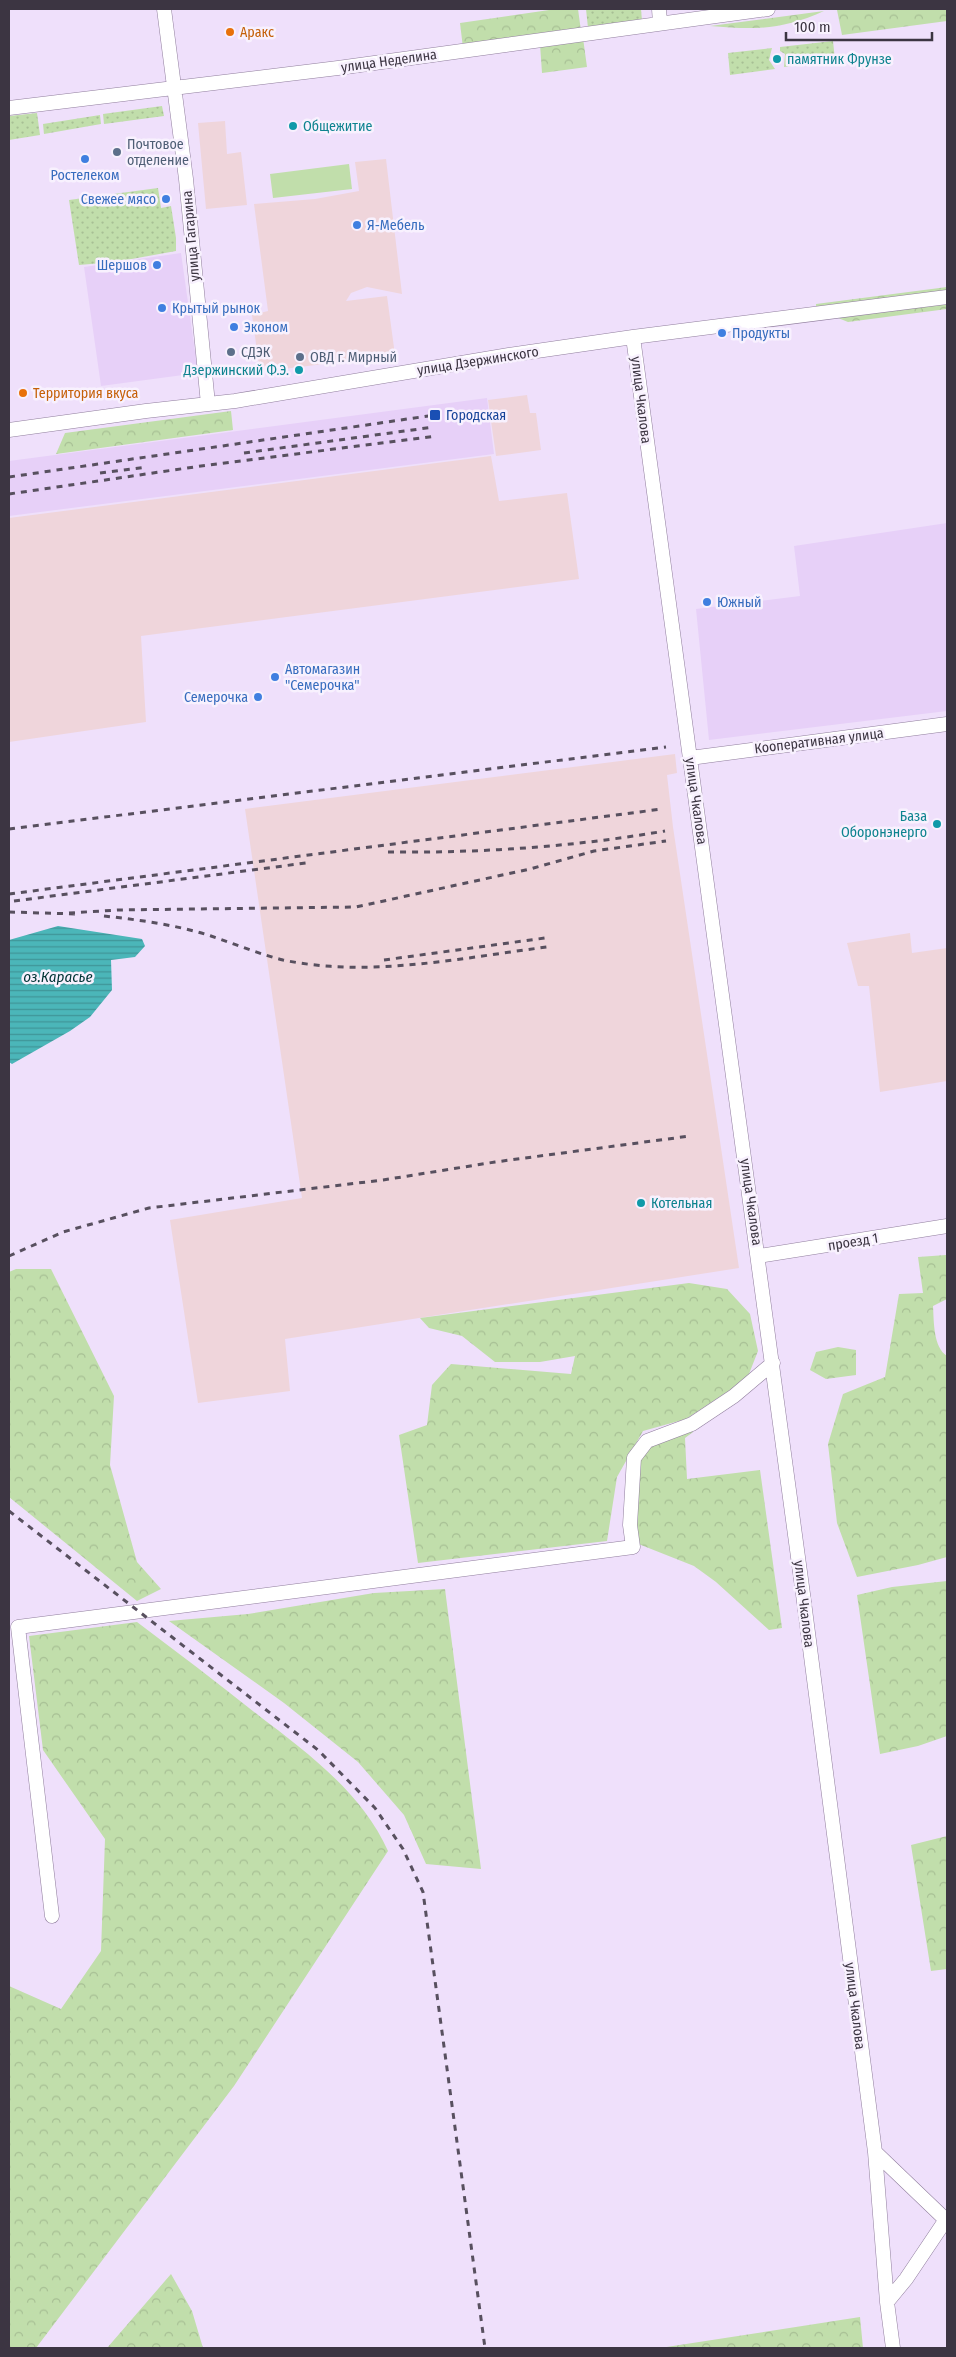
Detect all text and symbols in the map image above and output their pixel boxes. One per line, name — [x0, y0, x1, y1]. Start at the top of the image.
scale bar — [786, 10, 932, 42]
text: 100 m — [794, 18, 831, 36]
place label: Аракс — [240, 24, 274, 41]
marker: Аракс — [224, 26, 236, 38]
street label: улица Неделина — [340, 46, 438, 76]
place label: памятник Фрунзе — [787, 51, 892, 68]
marker: памятник Фрунзе — [771, 53, 783, 65]
place label: Общежитие — [303, 118, 372, 135]
marker: Общежитие — [287, 120, 299, 132]
place label: Почтовое отделение — [127, 136, 189, 169]
marker: Почтовое отделение — [111, 146, 123, 158]
marker: Ростелеком — [79, 153, 91, 165]
place label: Ростелеком — [51, 167, 119, 184]
street label: улица Гагарина — [179, 190, 203, 282]
place label: Свежее мясо — [81, 191, 156, 208]
marker: Свежее мясо — [160, 193, 172, 205]
place label: Я-Мебель — [367, 217, 425, 234]
marker: Я-Мебель — [351, 219, 363, 231]
place label: Шершов — [97, 257, 147, 274]
marker: Шершов — [151, 259, 163, 271]
place label: Крытый рынок — [172, 300, 261, 317]
marker: Крытый рынок — [156, 302, 168, 314]
place label: Эконом — [244, 319, 288, 336]
marker: Эконом — [228, 321, 240, 333]
place label: Продукты — [732, 325, 790, 342]
marker: Продукты — [716, 327, 728, 339]
street label: улица Дзержинского — [416, 343, 540, 379]
place label: СДЭК — [241, 344, 271, 361]
marker: СДЭК — [225, 346, 237, 358]
place label: ОВД г. Мирный — [310, 349, 397, 366]
marker: ОВД г. Мирный — [294, 351, 306, 363]
street label: улица Чкалова — [627, 356, 655, 445]
place label: Дзержинский Ф.Э. — [183, 362, 289, 379]
marker: Дзержинский Ф.Э. — [293, 364, 305, 376]
place label: Территория вкуса — [33, 385, 139, 402]
marker: Территория вкуса — [17, 387, 29, 399]
place label: Городская — [446, 407, 506, 424]
marker: Городская — [428, 408, 442, 422]
place label: Южный — [717, 594, 762, 611]
marker: Южный — [701, 596, 713, 608]
place label: Автомагазин "Семерочка" — [285, 661, 360, 694]
marker: Автомагазин "Семерочка" — [269, 671, 281, 683]
place label: Семерочка — [184, 689, 248, 706]
marker: Семерочка — [252, 691, 264, 703]
street label: Кооперативная улица — [753, 725, 885, 757]
street label: улица Чкалова — [681, 756, 711, 846]
place label: База Оборонэнерго — [841, 808, 927, 841]
marker: База Оборонэнерго — [931, 818, 943, 830]
water label: оз.Карасье — [23, 968, 93, 986]
street label: улица Чкалова — [736, 1157, 766, 1247]
place label: Котельная — [651, 1195, 712, 1212]
marker: Котельная — [635, 1197, 647, 1209]
street label: проезд 1 — [827, 1230, 879, 1254]
street label: улица Чкалова — [790, 1560, 818, 1649]
street label: улица Чкалова — [841, 1962, 869, 2051]

